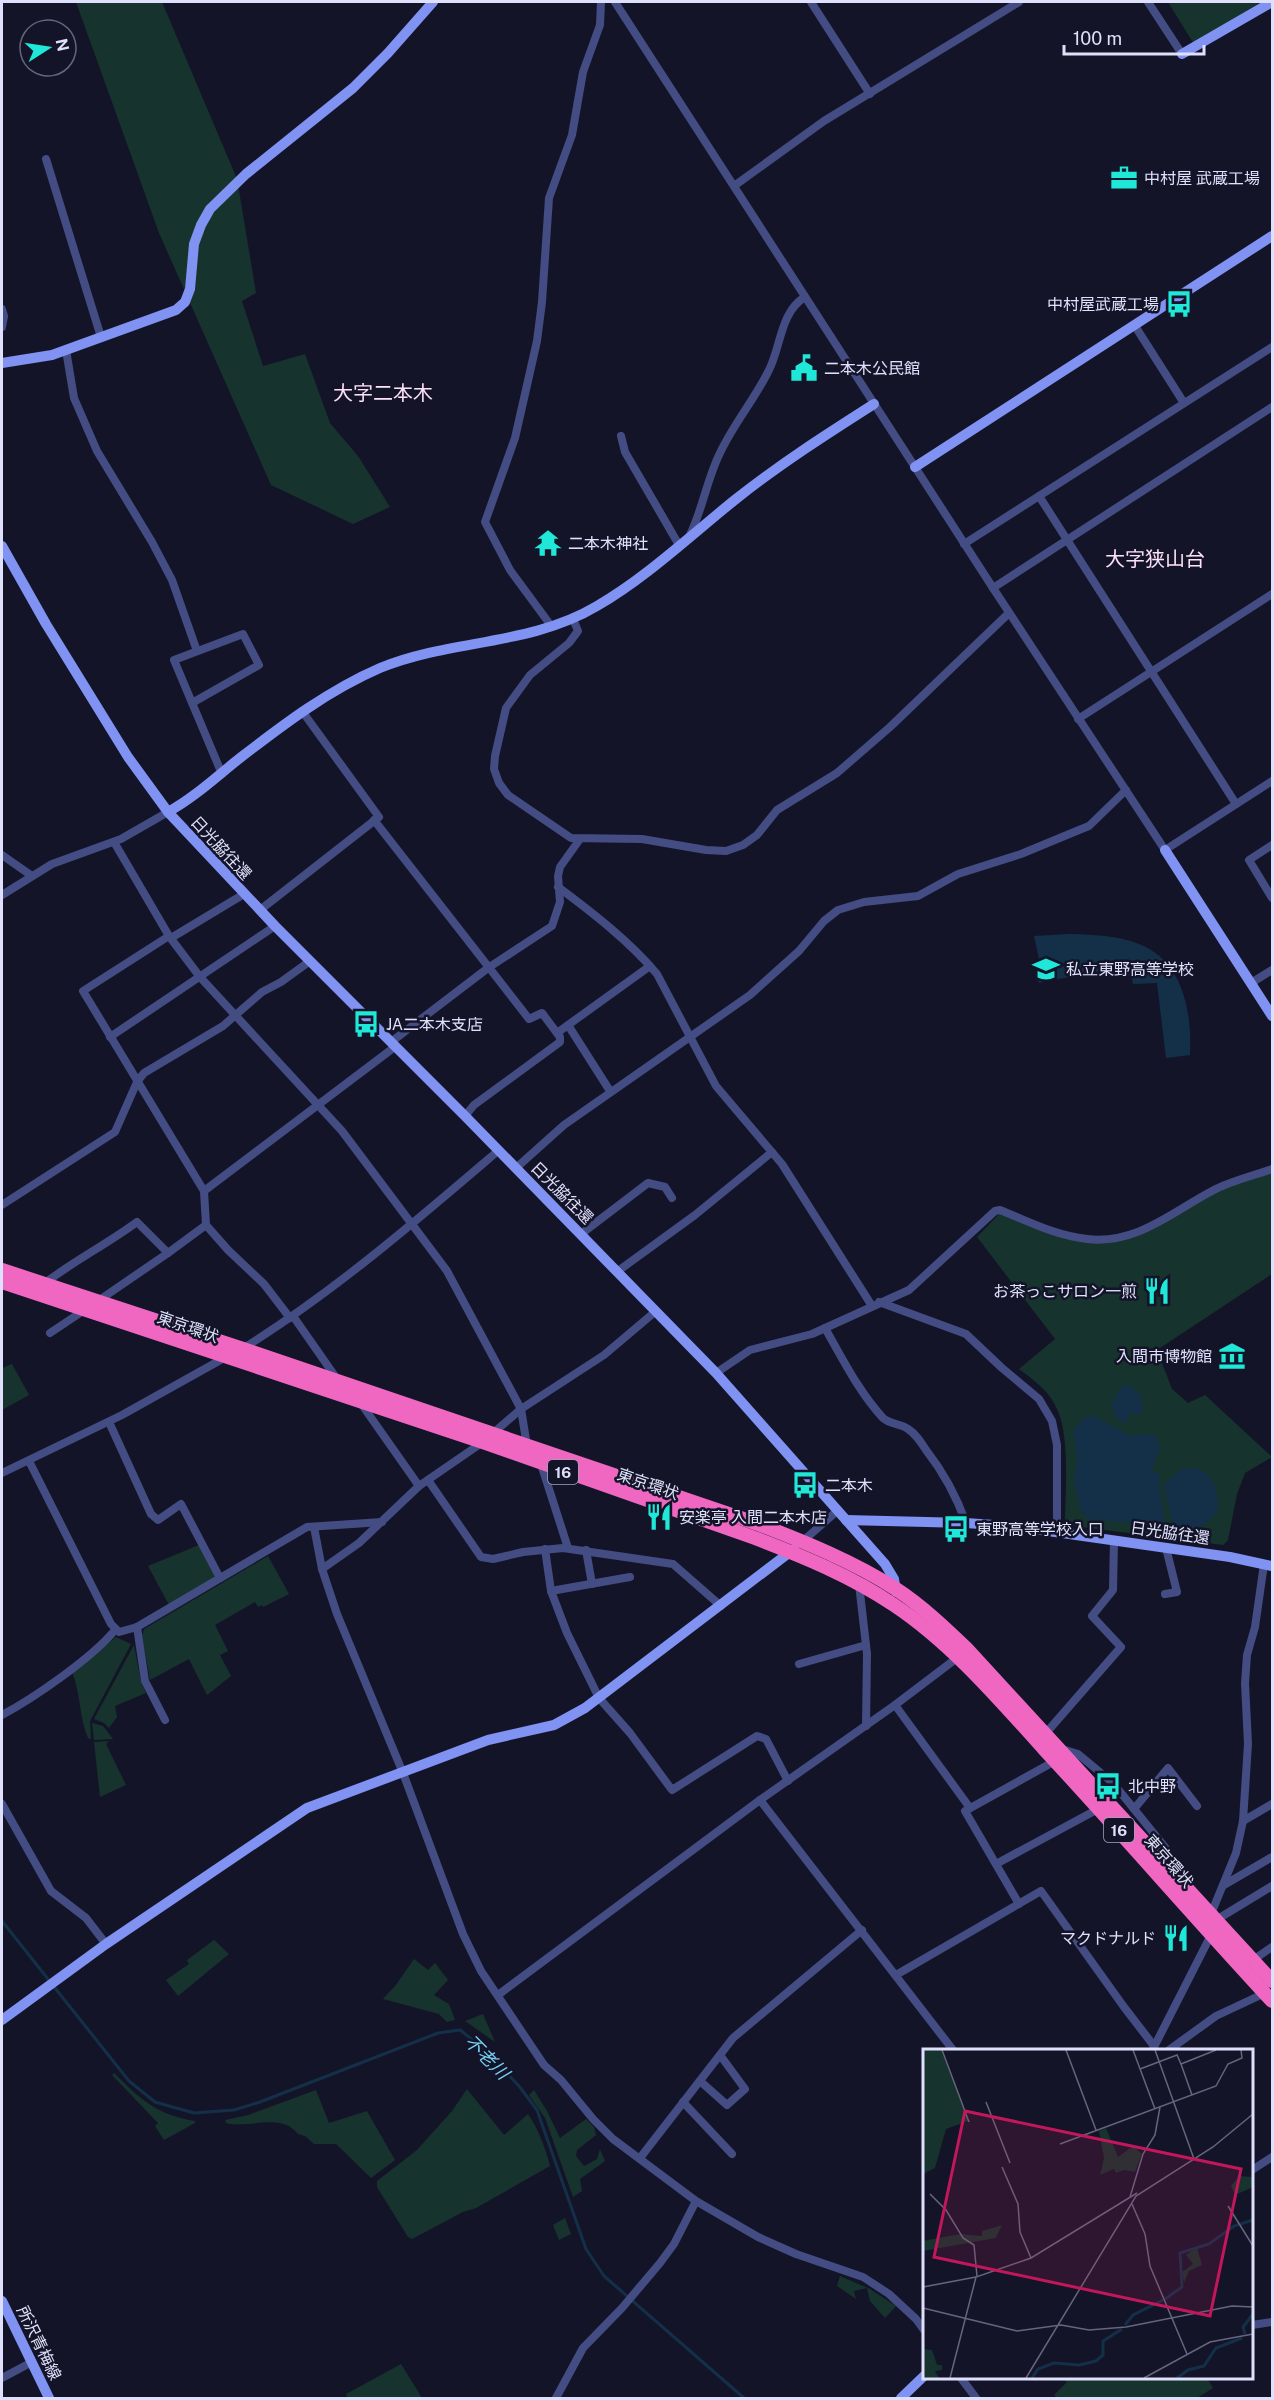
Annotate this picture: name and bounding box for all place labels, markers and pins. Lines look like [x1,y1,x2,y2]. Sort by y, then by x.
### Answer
office icon: 中村屋 武蔵工場 [1109,163,1139,193]
place label: 中村屋 武蔵工場 [1144,169,1260,188]
bus stop icon: 中村屋武蔵工場 [1164,289,1194,319]
place label: 中村屋武蔵工場 [1047,295,1159,314]
public building icon: 二本木公民館 [789,353,819,383]
place label: 二本木公民館 [824,359,920,378]
temple icon: 二本木神社 [533,528,563,558]
place label: 二本木神社 [568,534,648,553]
school or university icon: 私立東野高等学校 [1031,954,1061,984]
place label: 私立東野高等学校 [1066,960,1194,979]
bus stop icon: JA二本木支店 [351,1009,381,1039]
place label: JA二本木支店 [386,1015,483,1034]
restaurant icon: お茶っこサロン一煎 [1142,1276,1172,1306]
place label: お茶っこサロン一煎 [993,1282,1137,1301]
museum icon: 入間市博物館 [1217,1341,1247,1371]
place label: 入間市博物館 [1116,1347,1212,1366]
bus stop icon: 二本木 [790,1470,820,1500]
place label: 二本木 [825,1476,873,1495]
restaurant icon: 安楽亭 入間二本木店 [644,1502,674,1532]
place label: 安楽亭 入間二本木店 [679,1508,827,1527]
bus stop icon: 東野高等学校入口 [941,1514,971,1544]
place label: 東野高等学校入口 [976,1520,1104,1539]
bus stop icon: 北中野 [1093,1771,1123,1801]
place label: 北中野 [1128,1777,1176,1796]
restaurant icon: マクドナルド [1161,1923,1191,1953]
place label: マクドナルド [1060,1929,1156,1948]

